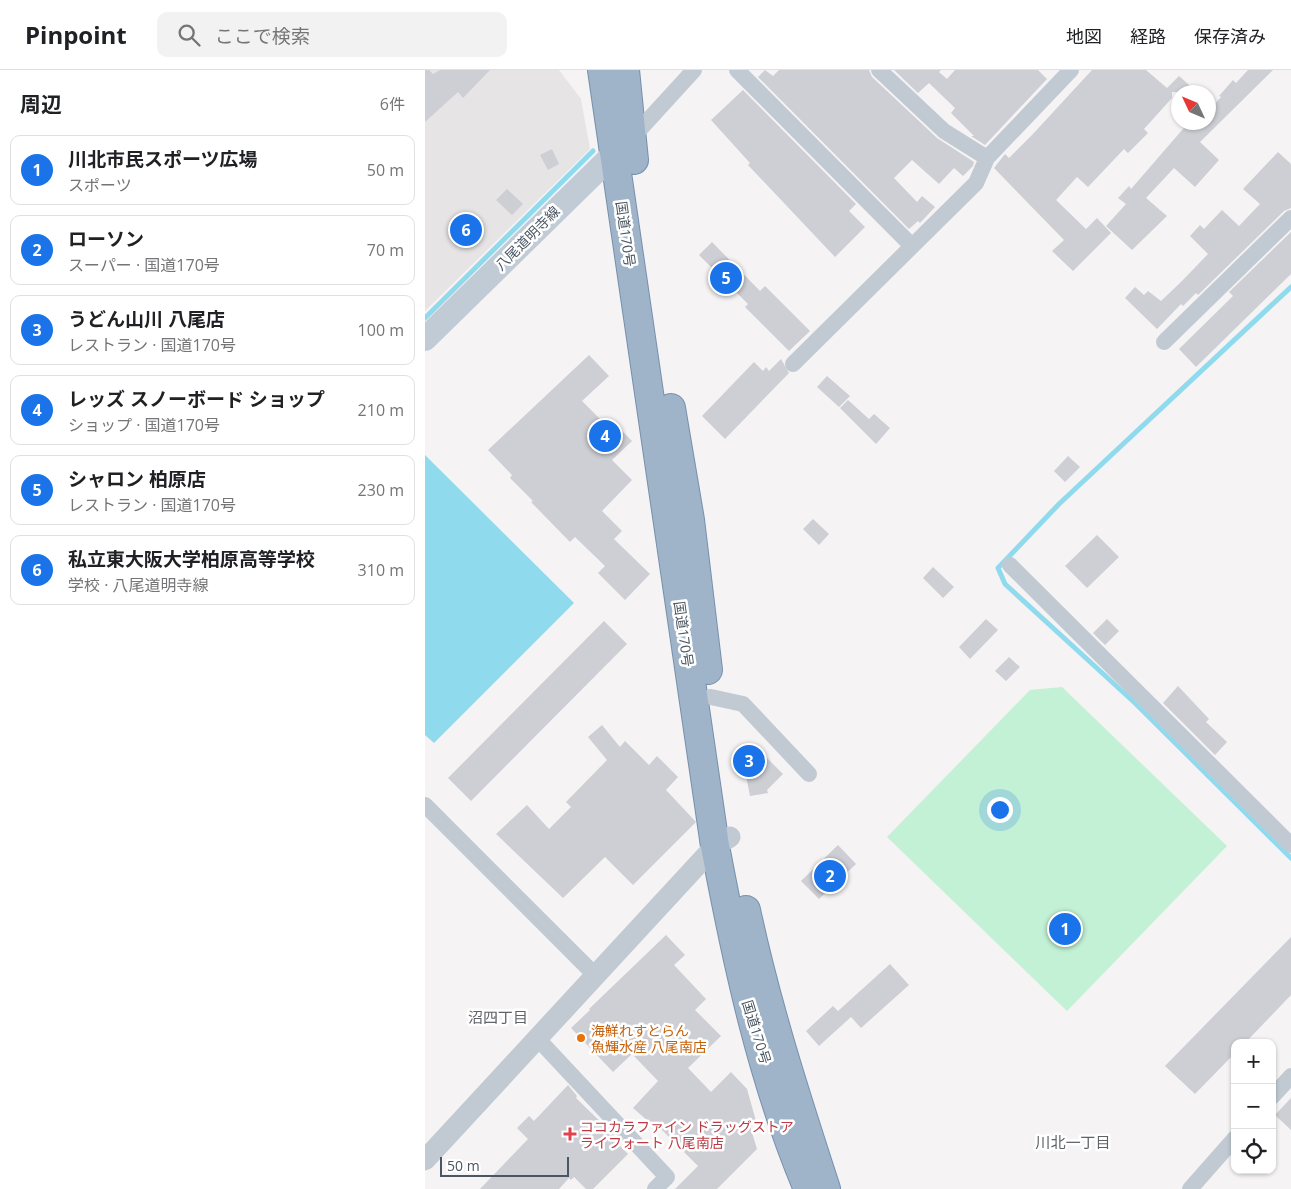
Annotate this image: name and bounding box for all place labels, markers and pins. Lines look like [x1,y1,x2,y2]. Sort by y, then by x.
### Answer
pin: 6 [450,211,482,249]
pin: 5 [710,259,742,297]
pin: 4 [589,417,621,455]
pin: 3 [733,742,765,780]
pin: 2 [814,857,846,895]
pin: 1 [1049,910,1081,948]
place label: 海鮮れすとらん 魚輝水産 八尾南店 [591,1021,707,1056]
marker: 海鮮れすとらん 魚輝水産 八尾南店 [575,1032,587,1044]
place label: ココカラファイン ドラッグストア ライフォート 八尾南店 [580,1117,794,1152]
marker: ココカラファイン ドラッグストア ライフォート 八尾南店 [564,1128,576,1140]

